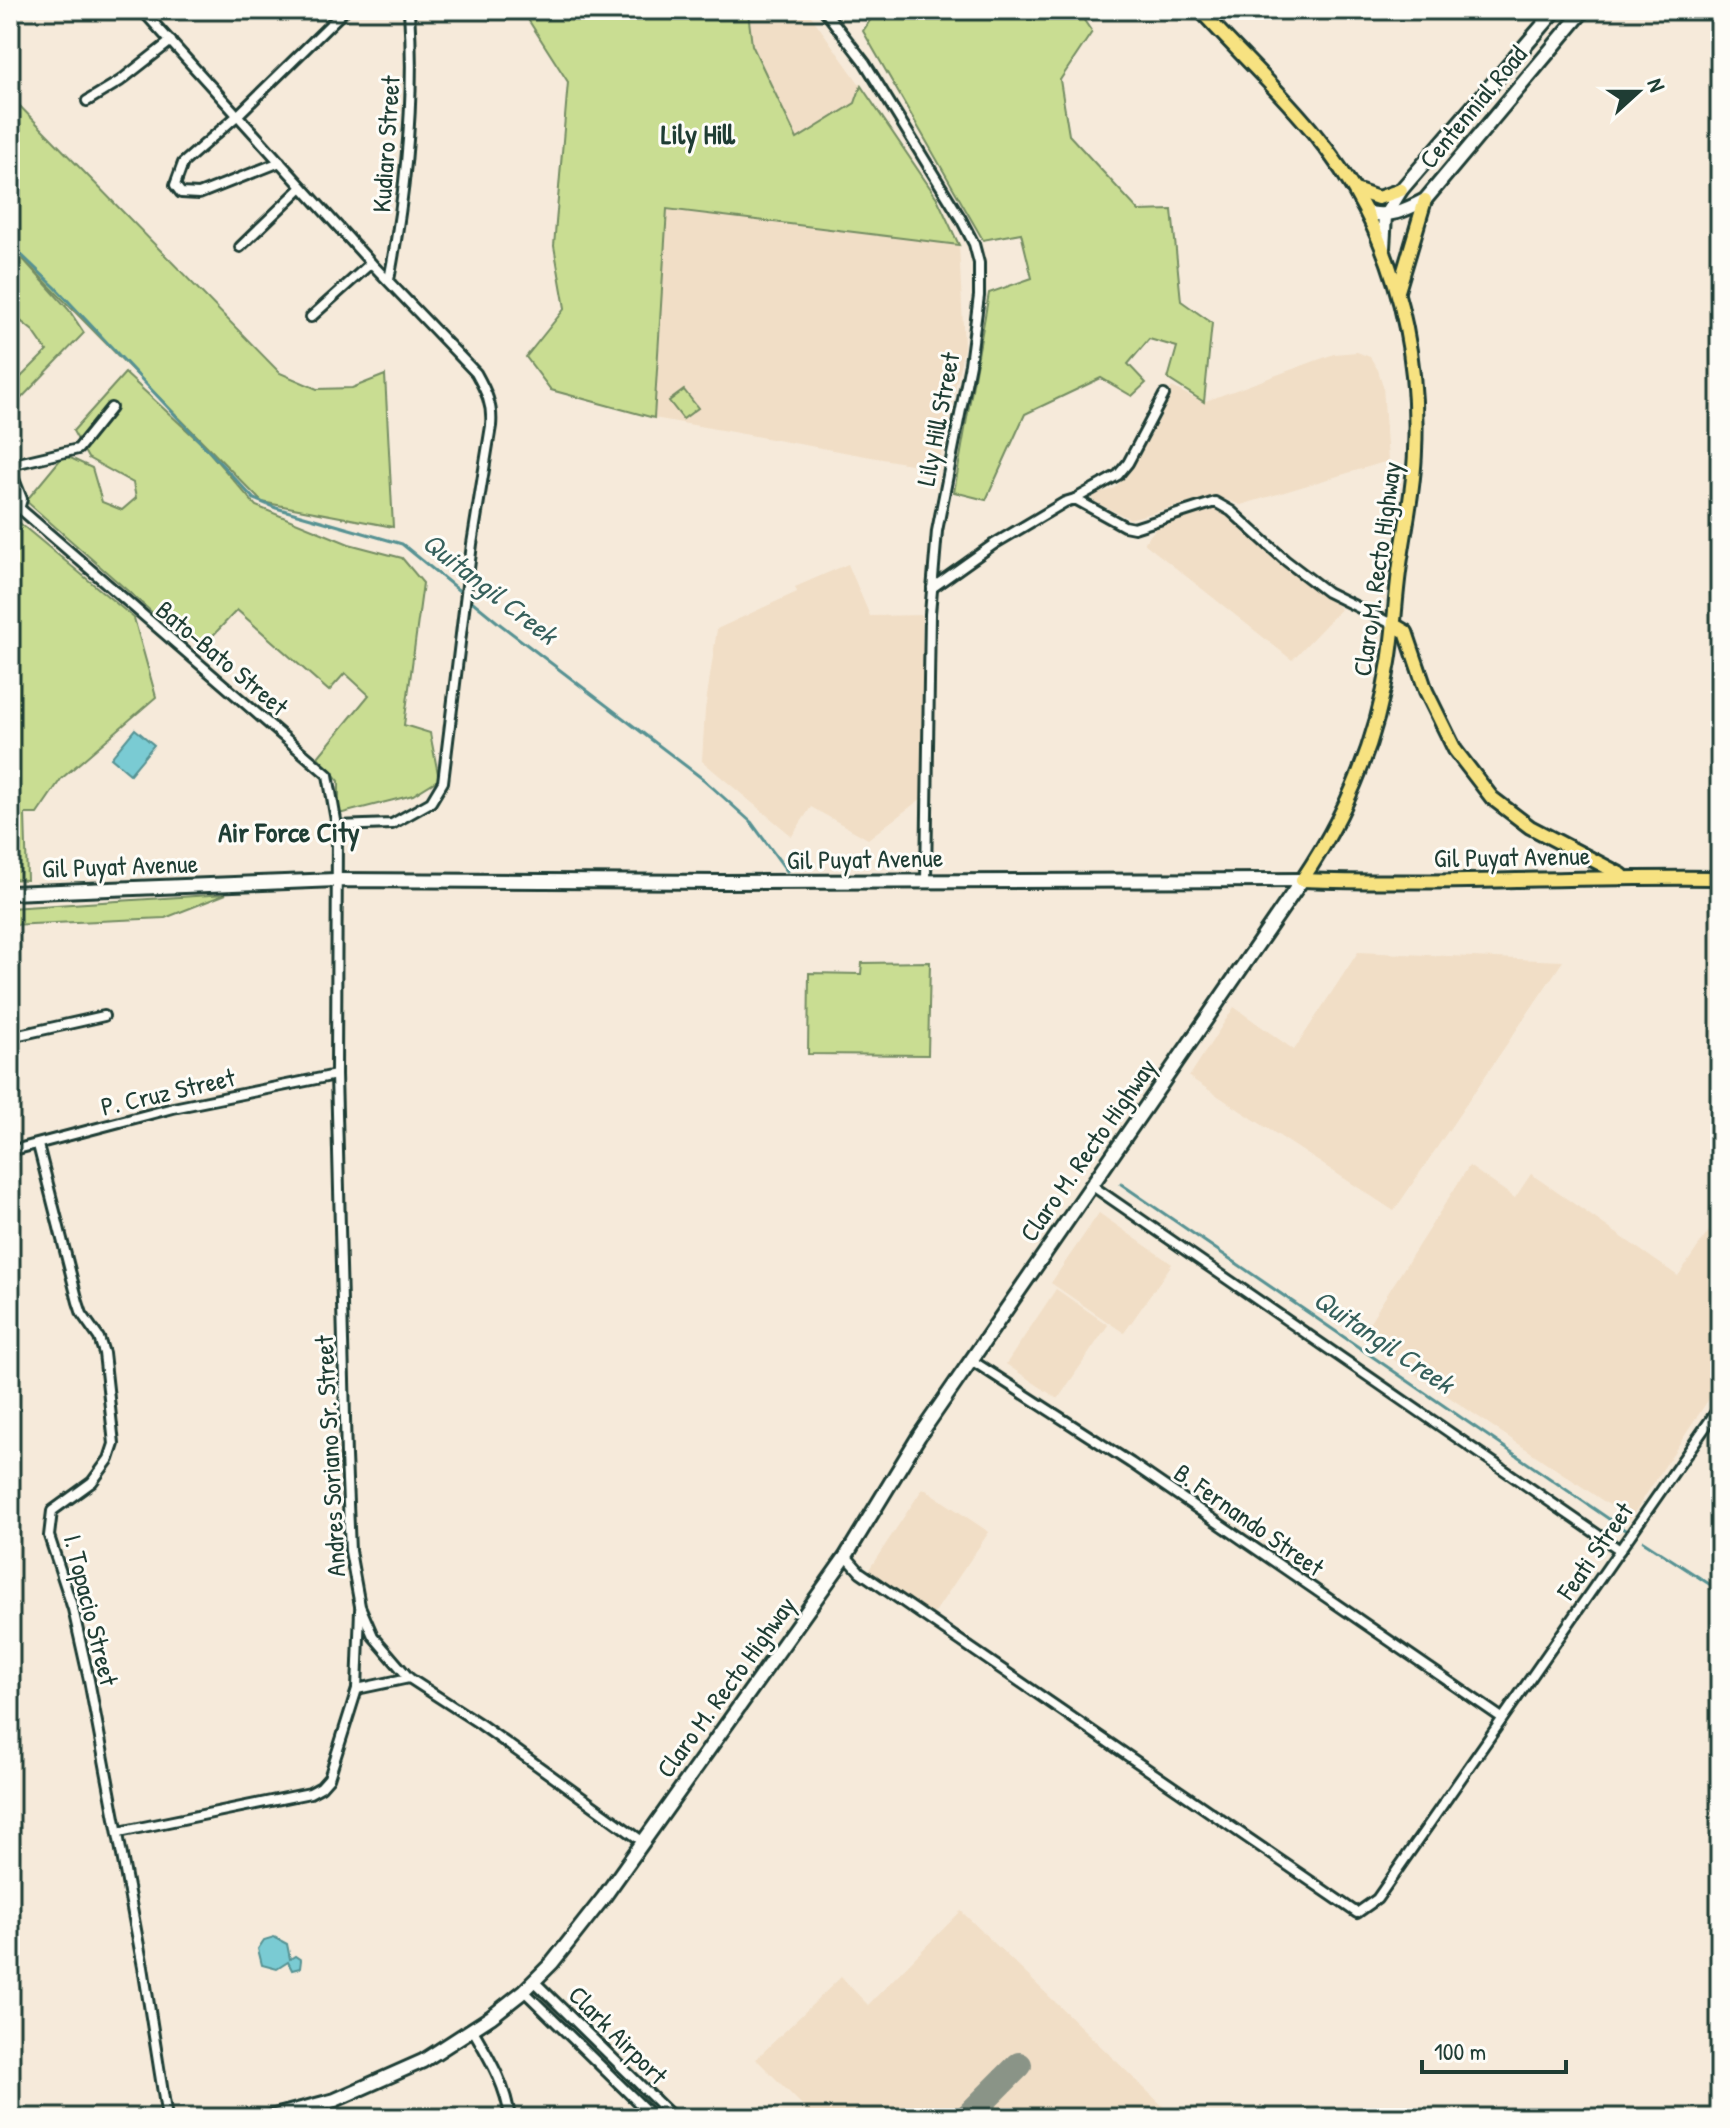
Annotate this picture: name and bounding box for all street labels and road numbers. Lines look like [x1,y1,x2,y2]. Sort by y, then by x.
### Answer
street label: Centennial Road [1411,38,1534,176]
street label: Kudiaro Street [363,73,408,214]
street label: Lily Hill Street [907,348,968,489]
street label: Claro M. Recto Highway [1344,459,1409,678]
street label: Bato-Bato Street [149,592,297,724]
street label: Gil Puyat Avenue [1434,838,1590,875]
street label: Gil Puyat Avenue [787,840,943,877]
street label: Gil Puyat Avenue [41,845,199,886]
street label: Claro M. Recto Highway [1011,1051,1164,1248]
street label: P. Cruz Street [98,1059,239,1124]
street label: Andres Soriano Sr. Street [306,1333,353,1578]
street label: B. Fernando Street [1167,1455,1332,1585]
street label: Feati Street [1548,1494,1642,1607]
street label: I. Topacio Street [56,1531,127,1690]
street label: Claro M. Recto Highway [648,1589,803,1784]
street label: Clark Airport [561,1977,676,2093]

